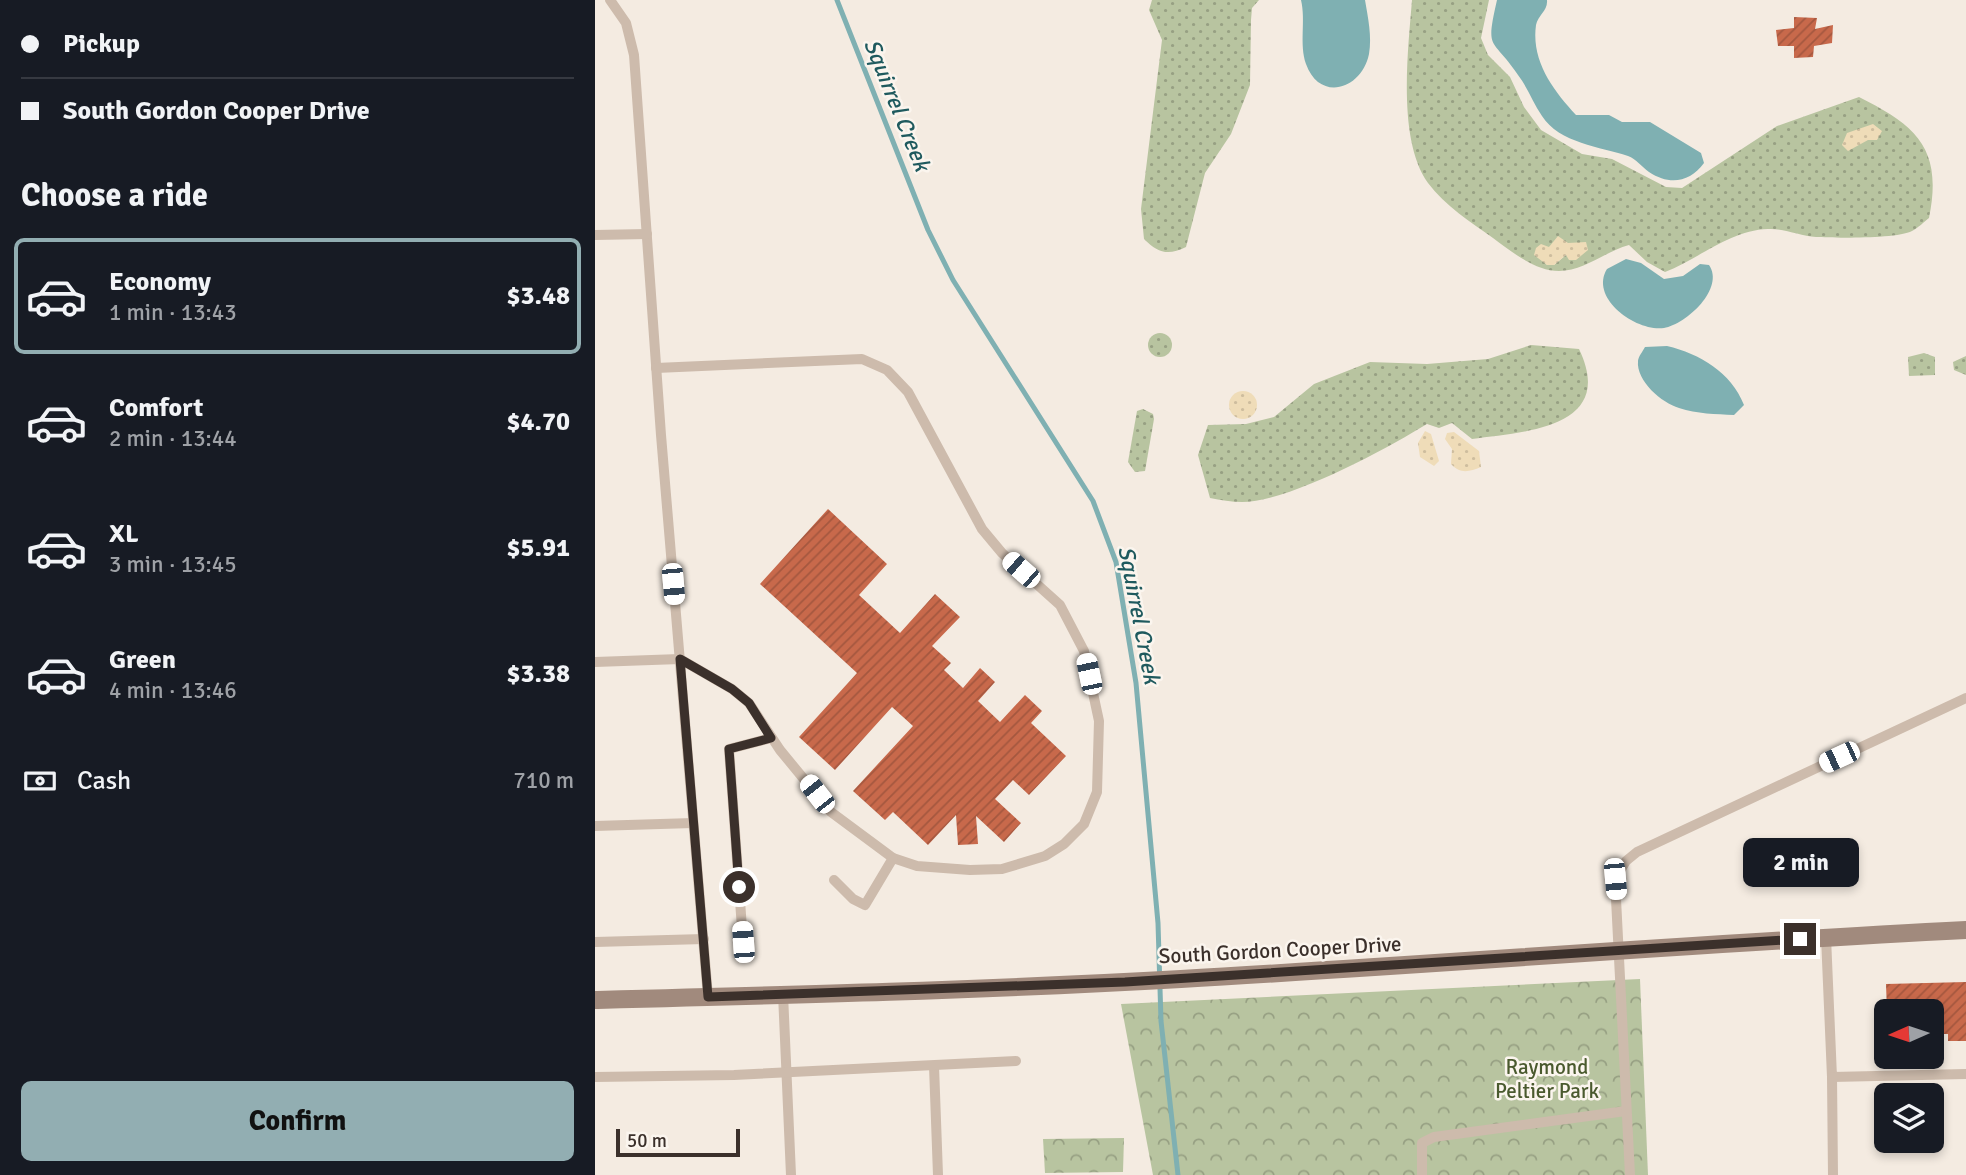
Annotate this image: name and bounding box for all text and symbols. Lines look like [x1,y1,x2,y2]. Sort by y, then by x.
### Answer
text: Pickup [63,28,140,60]
water label: Squirrel Creek [857,35,938,178]
text: South Gordon Cooper Drive [63,95,370,127]
text: Choose a ride [21,176,208,215]
icon: car [25,265,88,328]
text: Economy [109,266,211,298]
text: $3.48 [506,280,570,312]
text: 1 min · 13:43 [109,298,237,327]
icon: car [25,391,88,454]
text: Comfort [109,392,203,424]
text: $4.70 [506,406,570,438]
text: 2 min · 13:44 [109,424,237,453]
icon: car [25,517,88,580]
text: XL [109,518,139,550]
text: $5.91 [506,532,570,564]
water label: Squirrel Creek [1111,544,1167,689]
car [999,548,1044,592]
text: 3 min · 13:45 [109,550,237,579]
car [661,562,686,606]
icon: car [25,643,88,706]
text: Green [109,644,176,676]
car [1075,651,1104,697]
text: $3.38 [506,658,570,690]
text: 4 min · 13:46 [109,676,237,705]
car [1816,739,1863,775]
icon: cash [21,762,59,800]
text: Cash [77,765,131,797]
text: 710 m [513,766,574,795]
car [796,771,839,817]
callout: 2 min [1742,838,1858,886]
text: 2 min [1773,848,1829,877]
car [1603,857,1628,901]
route start [723,871,755,903]
car [732,920,755,964]
route end [1784,923,1816,955]
street label: South Gordon Cooper Drive [1158,931,1402,969]
north arrow [1874,999,1944,1069]
map controls [1874,999,1944,1153]
park label: Raymond Peltier Park [1495,1054,1600,1104]
button: Confirm [21,1081,574,1161]
button: layers [1874,1083,1944,1153]
scale bar [616,1126,740,1158]
text: 50 m [627,1129,667,1153]

